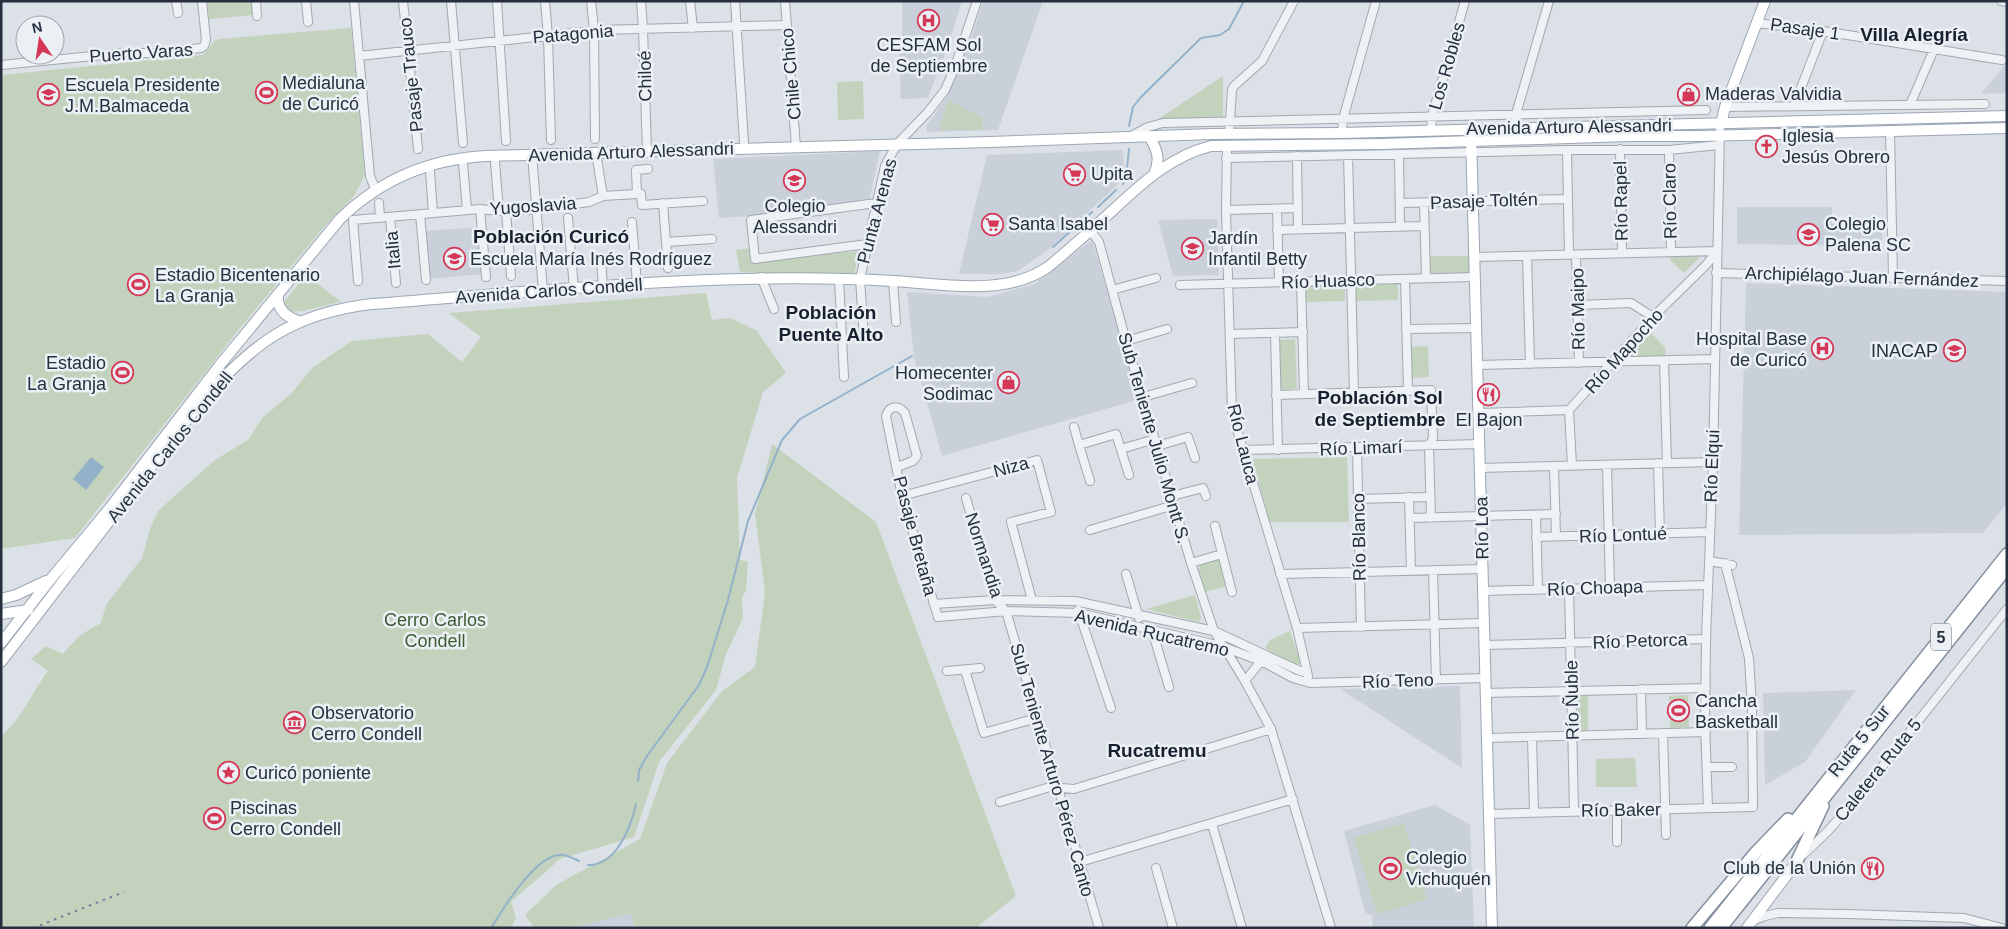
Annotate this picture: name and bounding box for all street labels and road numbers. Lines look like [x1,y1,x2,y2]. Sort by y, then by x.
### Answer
street label: Pasaje 1 [1769,14,1841,44]
street label: Pasaje Trauco [395,17,427,133]
street label: Patagonia [532,20,615,47]
street label: Los Robles [1425,20,1469,112]
street label: Chile Chico [777,27,805,121]
street label: Puerto Varas [89,39,193,67]
street label: Chiloé [635,50,655,102]
street label: Avenida Arturo Alessandri [1466,115,1672,139]
street label: Avenida Arturo Alessandri [528,138,734,166]
street label: Punta Arenas [853,156,901,266]
street label: Río Rapel [1610,161,1632,241]
street label: Río Claro [1659,163,1681,239]
street label: Pasaje Toltén [1430,189,1538,213]
street label: Yugoslavia [489,193,578,219]
street label: Italia [381,229,405,270]
street label: Archipiélago Juan Fernández [1745,263,1979,291]
street label: Río Maipo [1567,268,1589,350]
street label: Río Huasco [1281,269,1375,293]
street label: Avenida Carlos Condell [455,274,643,308]
street label: Río Mapocho [1581,305,1667,397]
street label: Sub Teniente Julio Montt S. [1114,330,1194,546]
street label: Avenida Carlos Condell [103,368,237,526]
street label: Río Lauca [1223,402,1263,487]
street label: Río Elqui [1701,429,1723,503]
street label: Río Limarí [1319,437,1403,459]
street label: Niza [991,452,1032,481]
street label: Pasaje Bretaña [889,474,941,599]
street label: Río Blanco [1348,493,1370,581]
street label: Río Loa [1471,495,1493,560]
street label: Normandia [961,510,1007,601]
street label: Río Lontué [1579,523,1667,547]
street label: Río Choapa [1547,576,1644,600]
street label: Avenida Rucatremo [1073,606,1231,660]
road number: 5 [1931,624,1951,650]
street label: Río Petorca [1592,629,1689,653]
street label: Sub Teniente Arturo Pérez Canto [1006,641,1098,899]
street label: Río Ñuble [1560,660,1583,740]
street label: Río Teno [1362,670,1434,692]
street label: Ruta 5 Sur [1824,701,1894,781]
street label: Caletera Ruta 5 [1831,715,1925,825]
street label: Río Baker [1581,799,1661,821]

